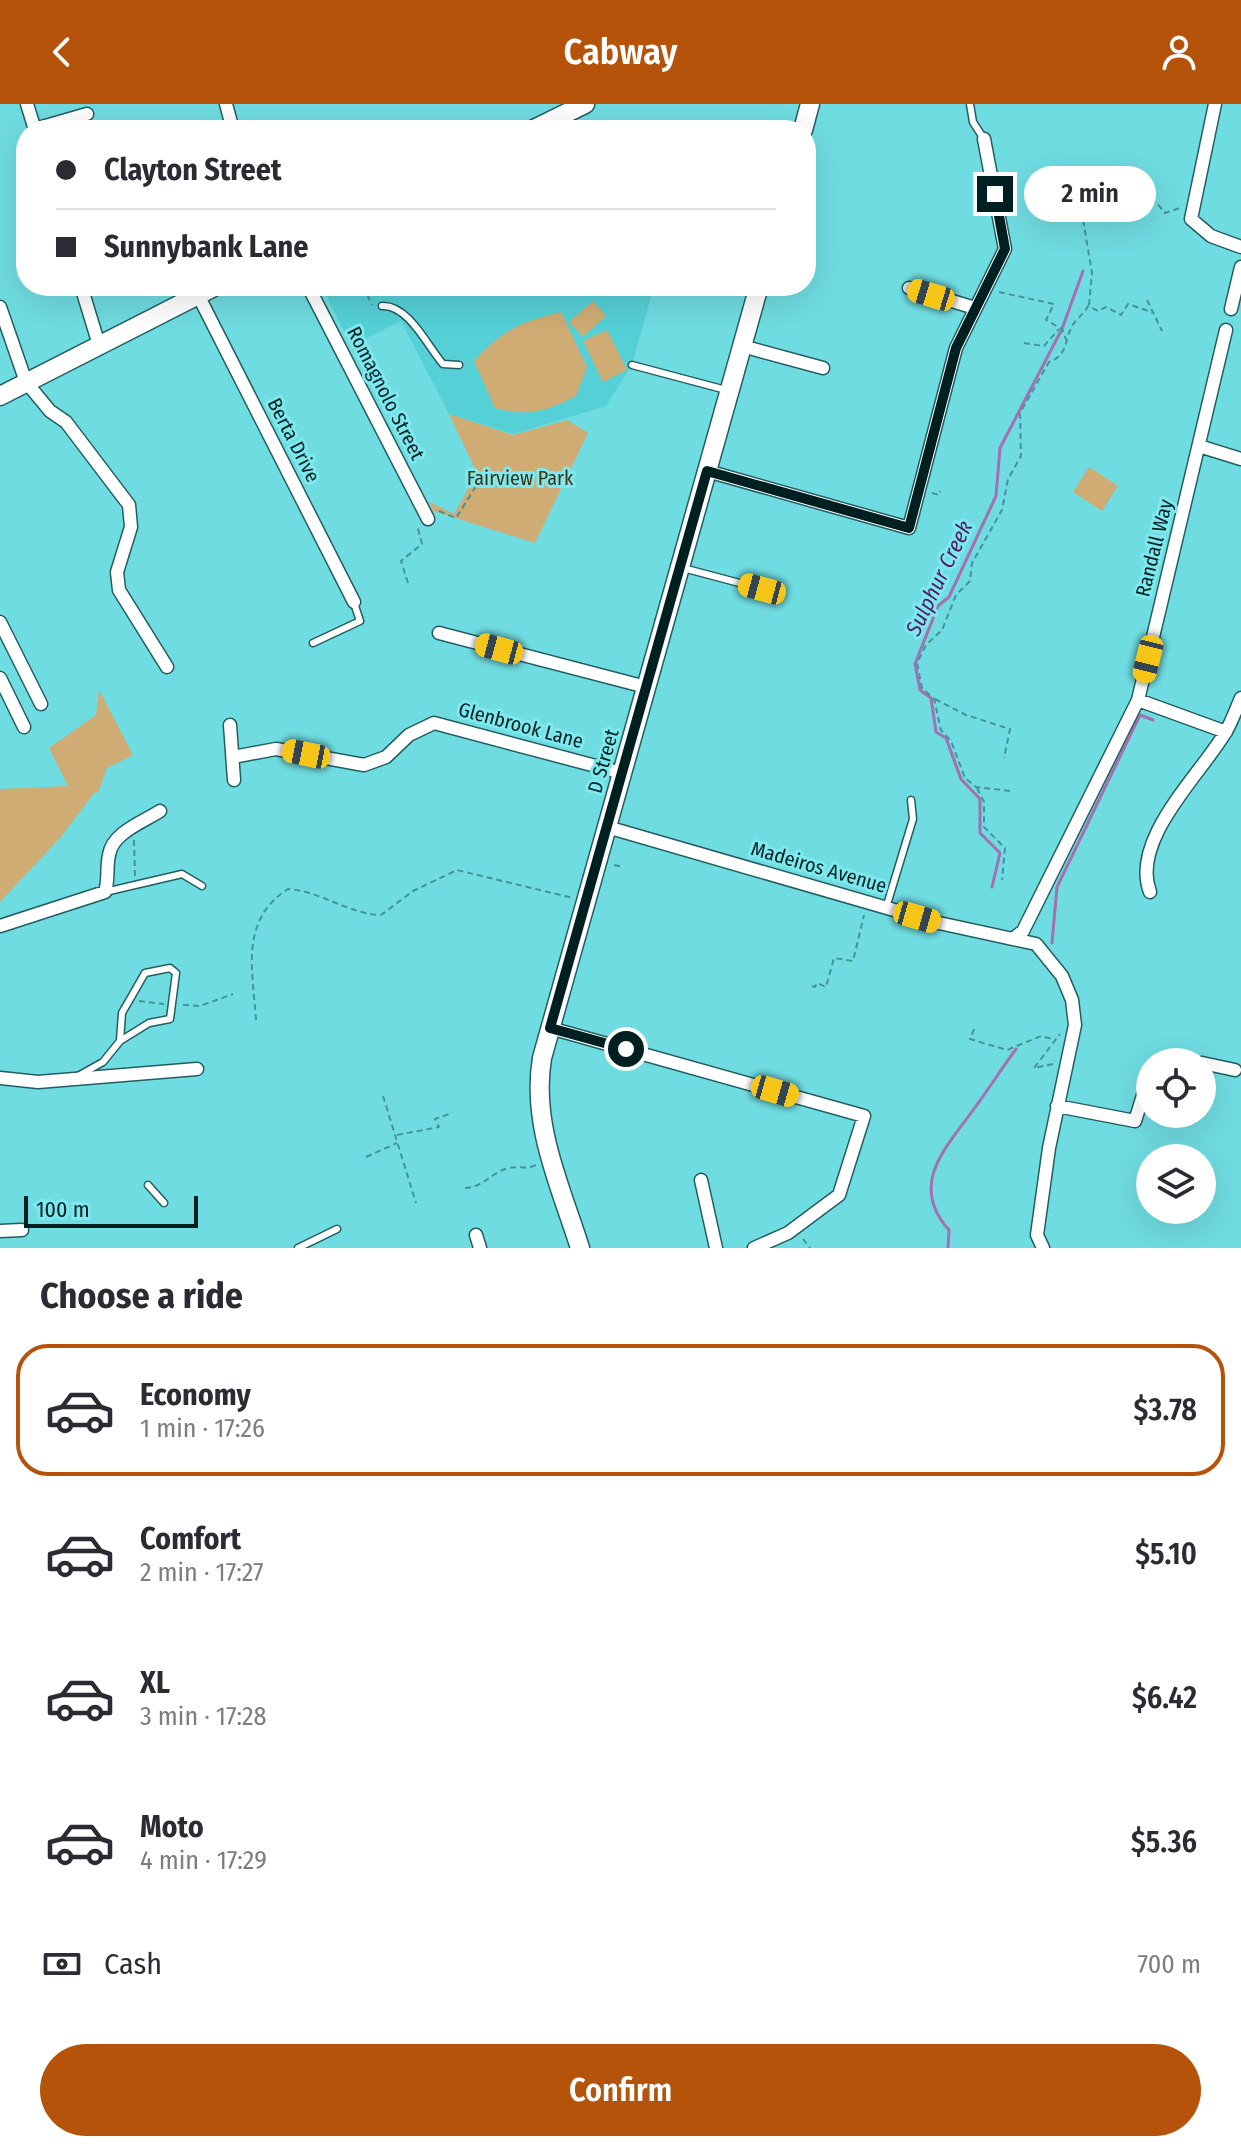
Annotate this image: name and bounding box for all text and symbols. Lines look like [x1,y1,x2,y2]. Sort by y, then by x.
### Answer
icon: back [40,30,84,74]
text: Cabway [564,30,677,74]
icon: person [1157,30,1201,74]
text: Clayton Street [104,152,281,188]
callout: 2 min [1023,166,1155,222]
route end [977,176,1013,212]
text: 2 min [1061,178,1119,209]
text: Sunnybank Lane [104,229,309,265]
car [905,277,957,313]
street label: Romagnolo Street [342,322,430,464]
street label: Berta Drive [263,394,325,486]
park label: Fairview Park [467,466,574,490]
street label: Randall Way [1130,497,1178,599]
water label: Sulphur Creek [899,516,978,641]
car [736,571,788,607]
car [473,631,525,667]
car [1131,633,1165,685]
street label: Glenbrook Lane [456,697,586,753]
street label: D Street [582,726,624,796]
car [280,738,332,770]
street label: Madeiros Avenue [748,836,890,898]
car [891,899,943,935]
route start [608,1031,644,1067]
map controls [1136,1048,1216,1224]
button: locate [1136,1048,1216,1128]
car [749,1073,801,1109]
button: layers [1136,1144,1216,1224]
scale bar [24,1192,198,1228]
text: 100 m [36,1196,90,1223]
text: Choose a ride [40,1274,243,1318]
icon: car [44,1374,116,1446]
text: Economy [140,1377,251,1413]
text: $3.78 [1134,1392,1197,1428]
text: 1 min · 17:26 [140,1413,265,1444]
icon: car [44,1518,116,1590]
text: Comfort [140,1521,241,1557]
text: $5.10 [1135,1536,1197,1572]
text: 2 min · 17:27 [140,1557,264,1588]
icon: car [44,1662,116,1734]
text: XL [140,1665,170,1701]
text: $6.42 [1132,1680,1197,1716]
text: 3 min · 17:28 [140,1701,266,1732]
icon: car [44,1806,116,1878]
text: Moto [140,1809,204,1845]
text: $5.36 [1131,1824,1197,1860]
text: 4 min · 17:29 [140,1845,267,1876]
icon: cash [40,1942,84,1986]
text: Cash [104,1946,162,1982]
text: 700 m [1138,1949,1201,1980]
button: Confirm [40,2044,1201,2136]

